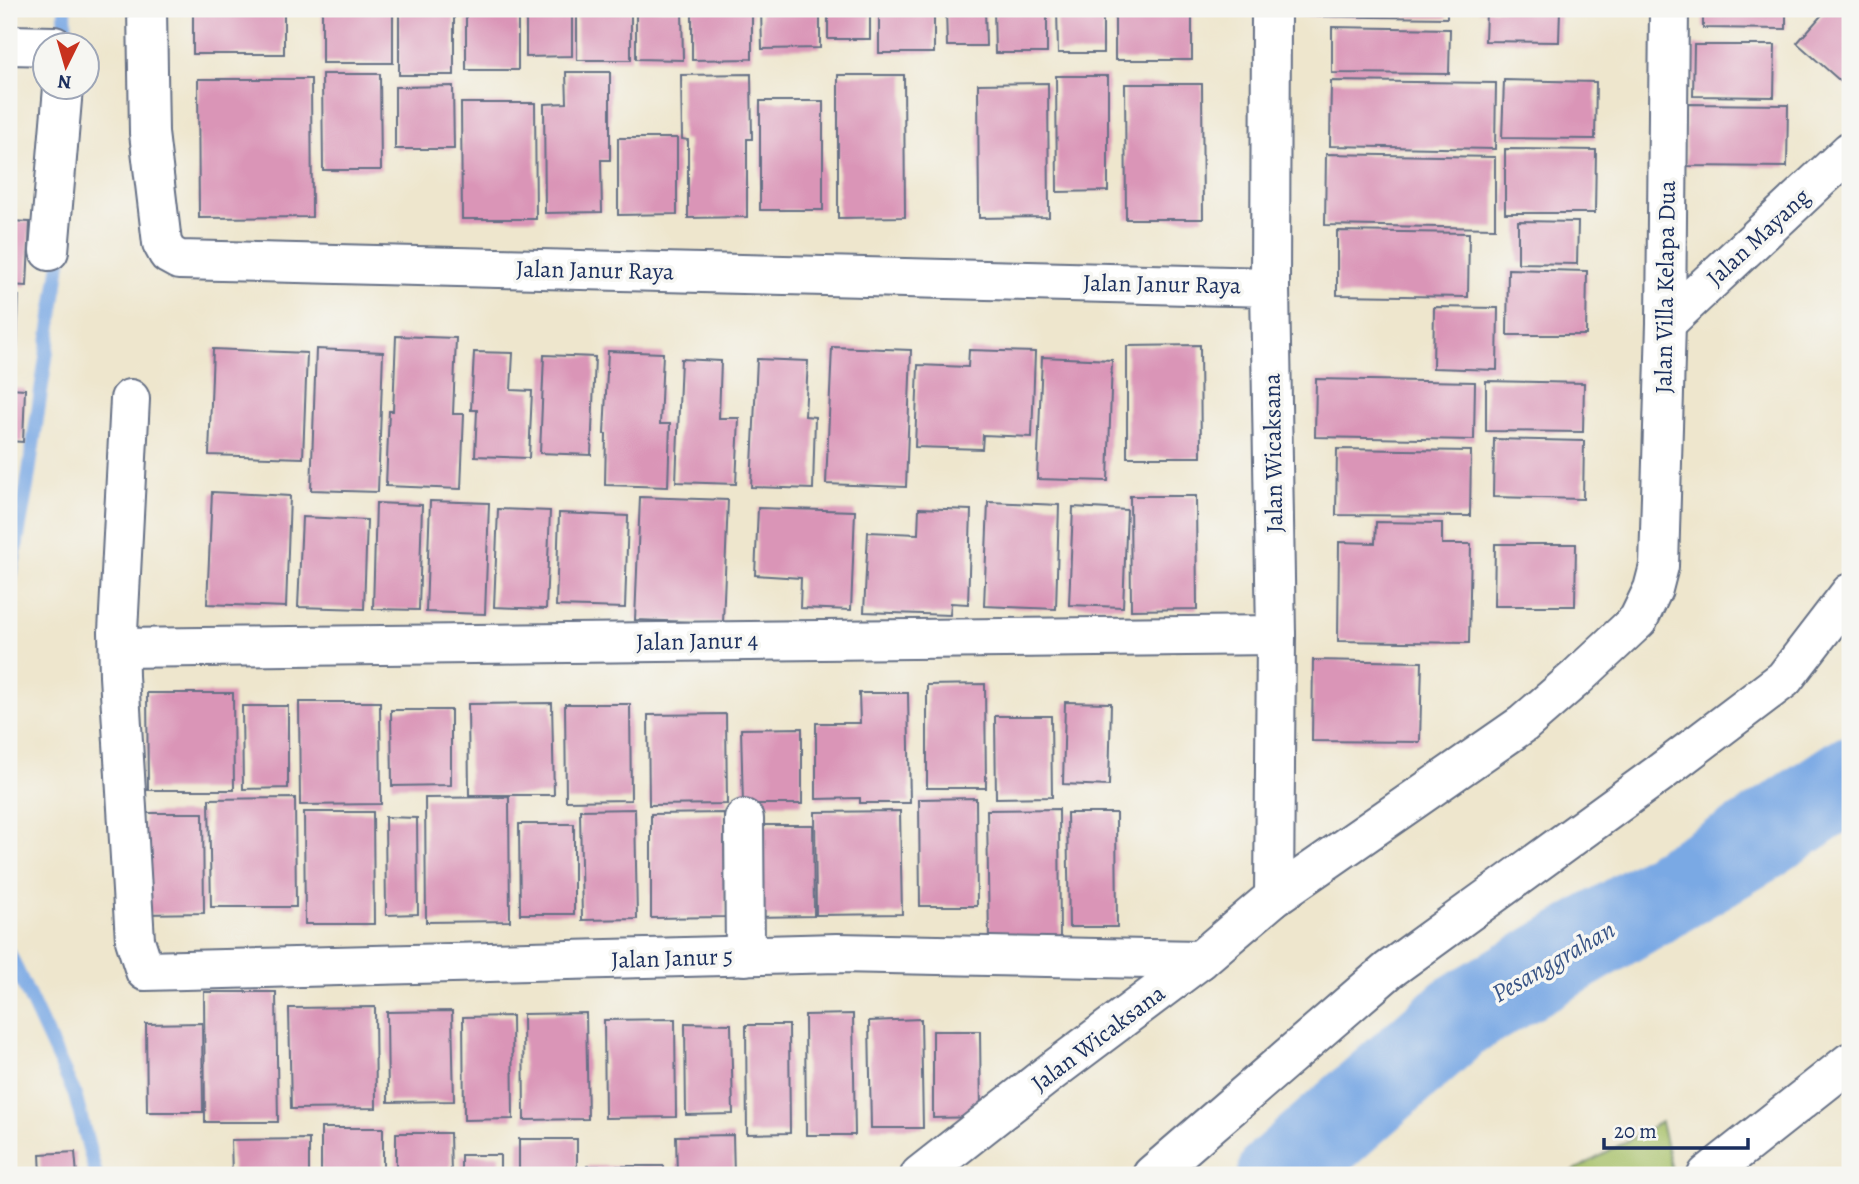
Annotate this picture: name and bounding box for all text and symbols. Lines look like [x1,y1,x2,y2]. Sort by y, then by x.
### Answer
north arrow [32,32,102,102]
text: N [56,68,73,95]
street label: Jalan Villa Kelapa Dua [1647,179,1683,394]
street label: Jalan Mayang [1699,181,1817,293]
street label: Jalan Janur Raya [516,253,675,287]
street label: Jalan Janur Raya [1083,267,1242,301]
street label: Jalan Wicaksana [1256,372,1290,533]
street label: Jalan Janur 4 [635,624,759,658]
water label: Pesanggrahan [1485,912,1621,1011]
street label: Jalan Janur 5 [610,940,734,976]
street label: Jalan Wicaksana [1025,977,1172,1099]
scale bar [1604,1107,1747,1151]
text: 20 m [1614,1117,1657,1145]

